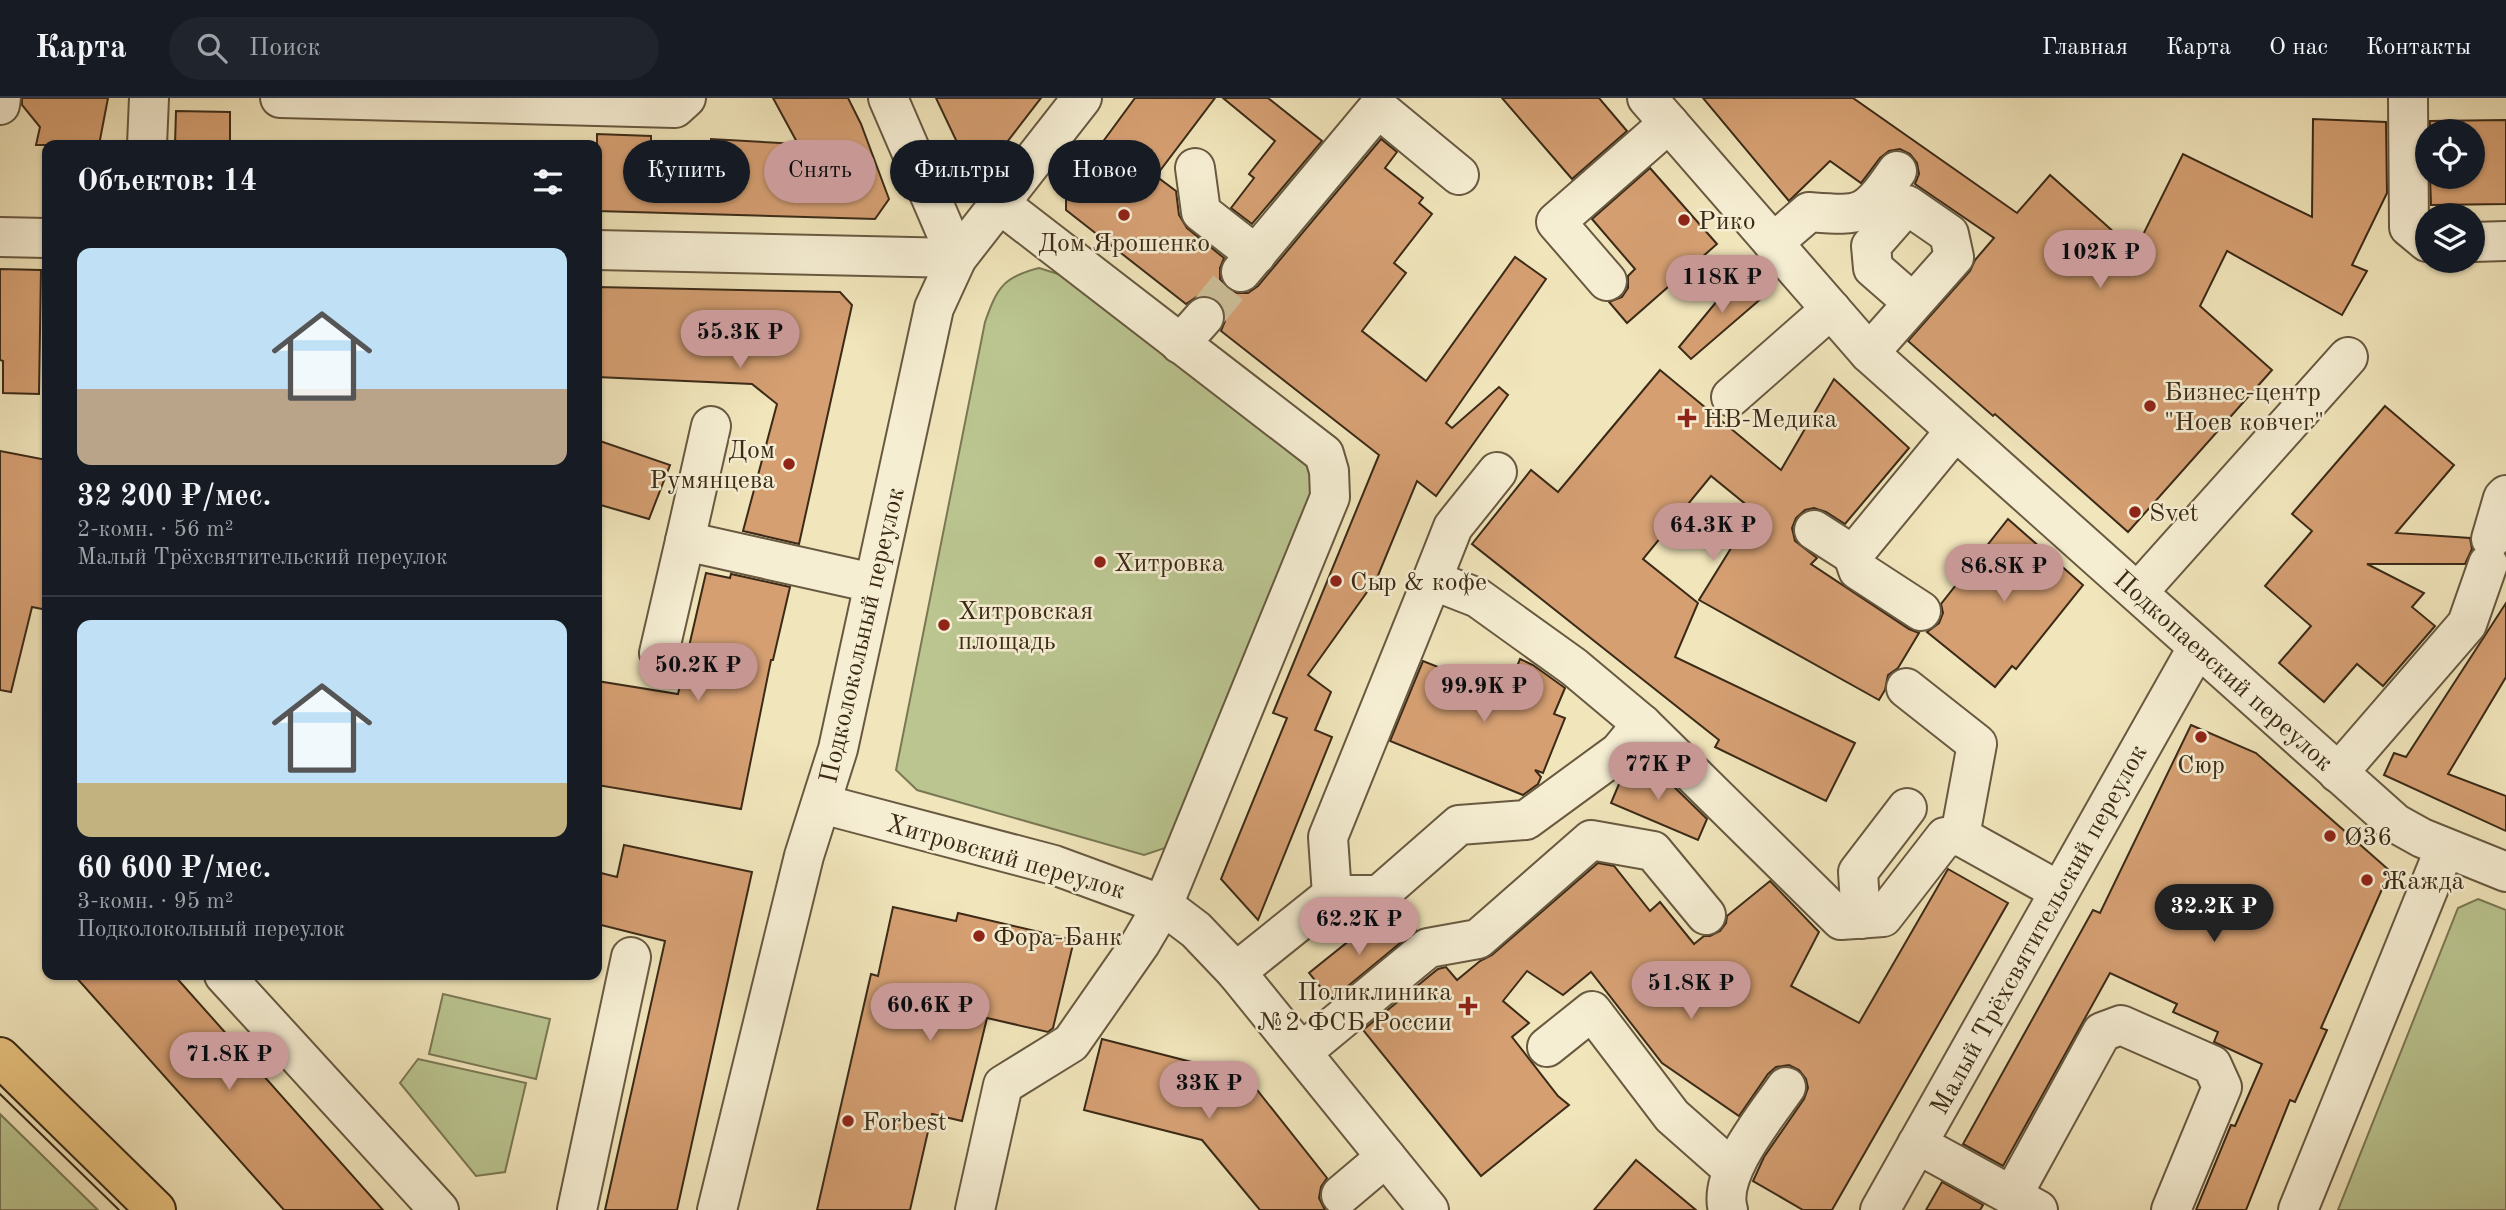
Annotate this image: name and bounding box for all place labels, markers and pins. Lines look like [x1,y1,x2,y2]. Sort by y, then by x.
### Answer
marker: Дом Ярошенко [1116,207,1132,223]
place label: Рико [1698,209,1756,235]
marker: Рико [1676,212,1692,228]
pin: 102K ₽ [2043,230,2157,290]
place label: Дом Ярошенко [1038,231,1210,257]
pin: 118K ₽ [1665,256,1779,315]
pin: 55.3K ₽ [675,310,805,370]
place label: Бизнес-центр "Ноев ковчег" [2164,380,2324,436]
marker: Бизнес-центр "Ноев ковчег" [2142,398,2158,414]
place label: НВ-Медика [1703,407,1838,433]
marker: НВ-Медика [1677,408,1697,428]
place label: Дом Румянцева [649,438,775,494]
marker: Дом Румянцева [781,456,797,472]
place label: Svet [2149,501,2199,527]
pin: 64.3K ₽ [1648,504,1778,563]
marker: Svet [2127,504,2143,520]
pin: 86.8K ₽ [1939,545,2069,604]
place label: Хитровка [1114,551,1225,577]
marker: Хитровка [1092,554,1108,570]
place label: Сыр & кофе [1350,570,1487,596]
marker: Сыр & кофе [1328,573,1344,589]
place label: Хитровская площадь [958,599,1093,655]
marker: Хитровская площадь [936,617,952,633]
pin: 50.2K ₽ [633,644,763,703]
pin: 99.9K ₽ [1419,664,1549,724]
marker: Сюр [2193,729,2209,745]
pin: 77K ₽ [1609,742,1707,802]
place label: Сюр [2177,753,2225,779]
place label: Ø36 [2344,825,2392,851]
marker: Ø36 [2322,828,2338,844]
place label: Жажда [2381,869,2464,895]
marker: Жажда [2359,872,2375,888]
pin: 32.2K ₽ [2149,884,2279,944]
pin: 62.2K ₽ [1294,898,1424,957]
place label: Фора-Банк [993,925,1122,951]
marker: Фора-Банк [971,928,987,944]
pin: 51.8K ₽ [1626,962,1756,1021]
place label: Поликлиника №2 ФСБ России [1257,980,1452,1036]
pin: 60.6K ₽ [865,984,995,1043]
marker: Поликлиника №2 ФСБ России [1458,996,1478,1016]
pin: 71.8K ₽ [164,1032,294,1092]
pin: 33K ₽ [1160,1062,1258,1121]
place label: Forbest [862,1110,947,1136]
marker: Forbest [840,1113,856,1129]

